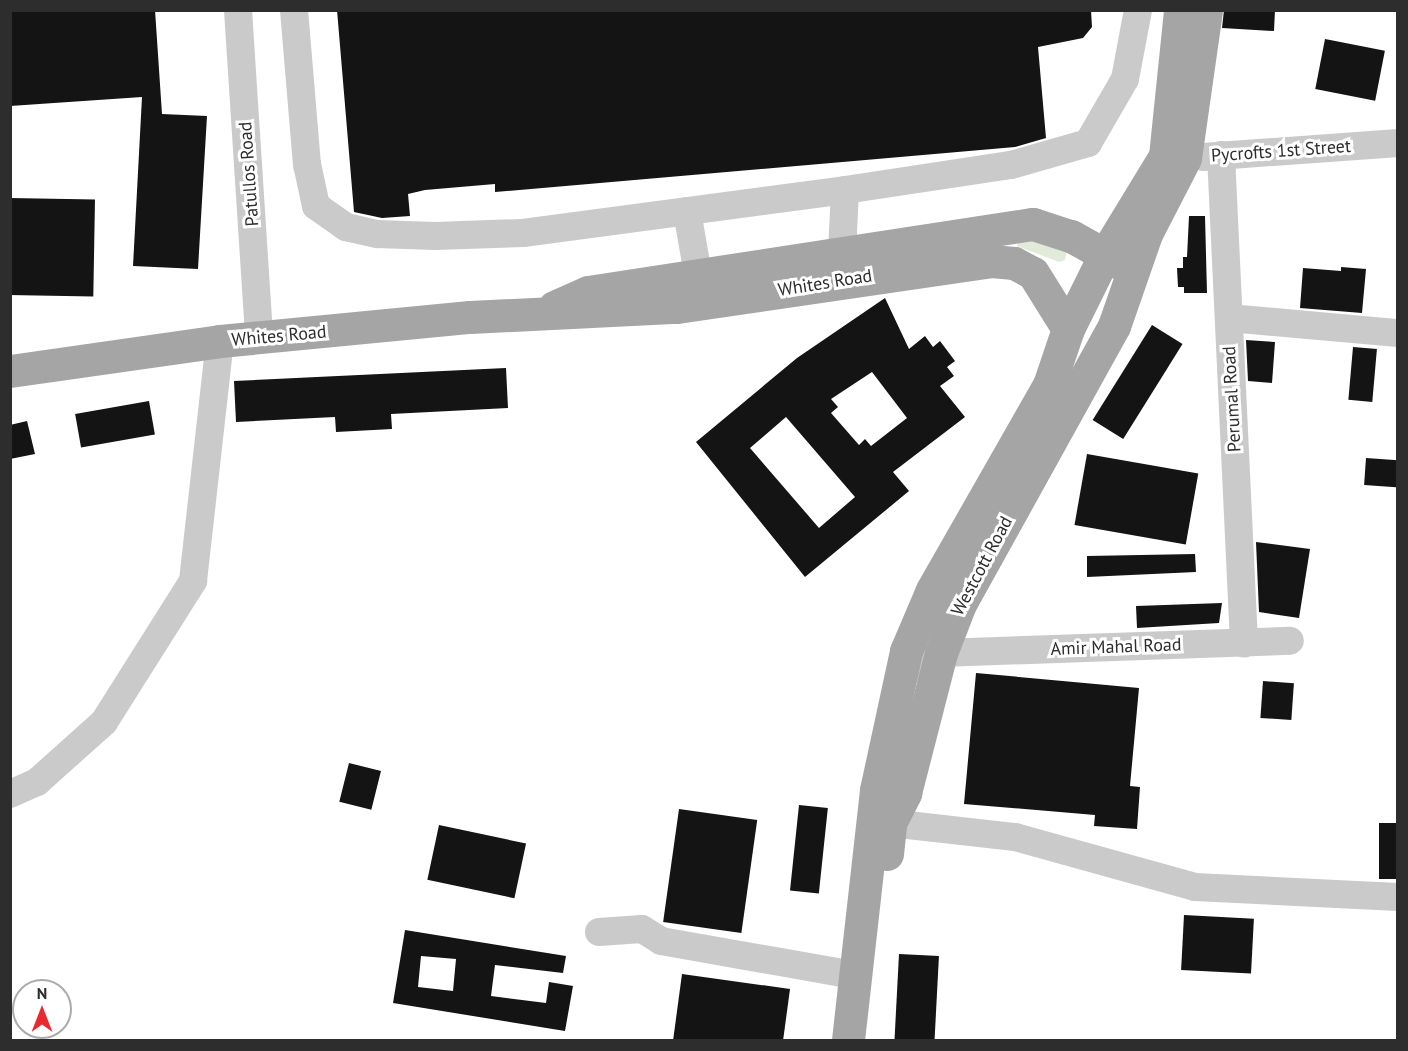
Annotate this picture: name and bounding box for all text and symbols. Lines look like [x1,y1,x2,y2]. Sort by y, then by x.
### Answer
street label: Patullos Road [235,121,263,227]
street label: Pycrofts 1st Street [1210,135,1352,167]
street label: Whites Road [776,265,874,301]
street label: Whites Road [231,321,327,351]
street label: Perumal Road [1218,345,1246,453]
street label: Westcott Road [947,513,1017,619]
street label: Amir Mahal Road [1050,634,1182,660]
north arrow [12,979,72,1039]
text: N [37,983,47,1003]

